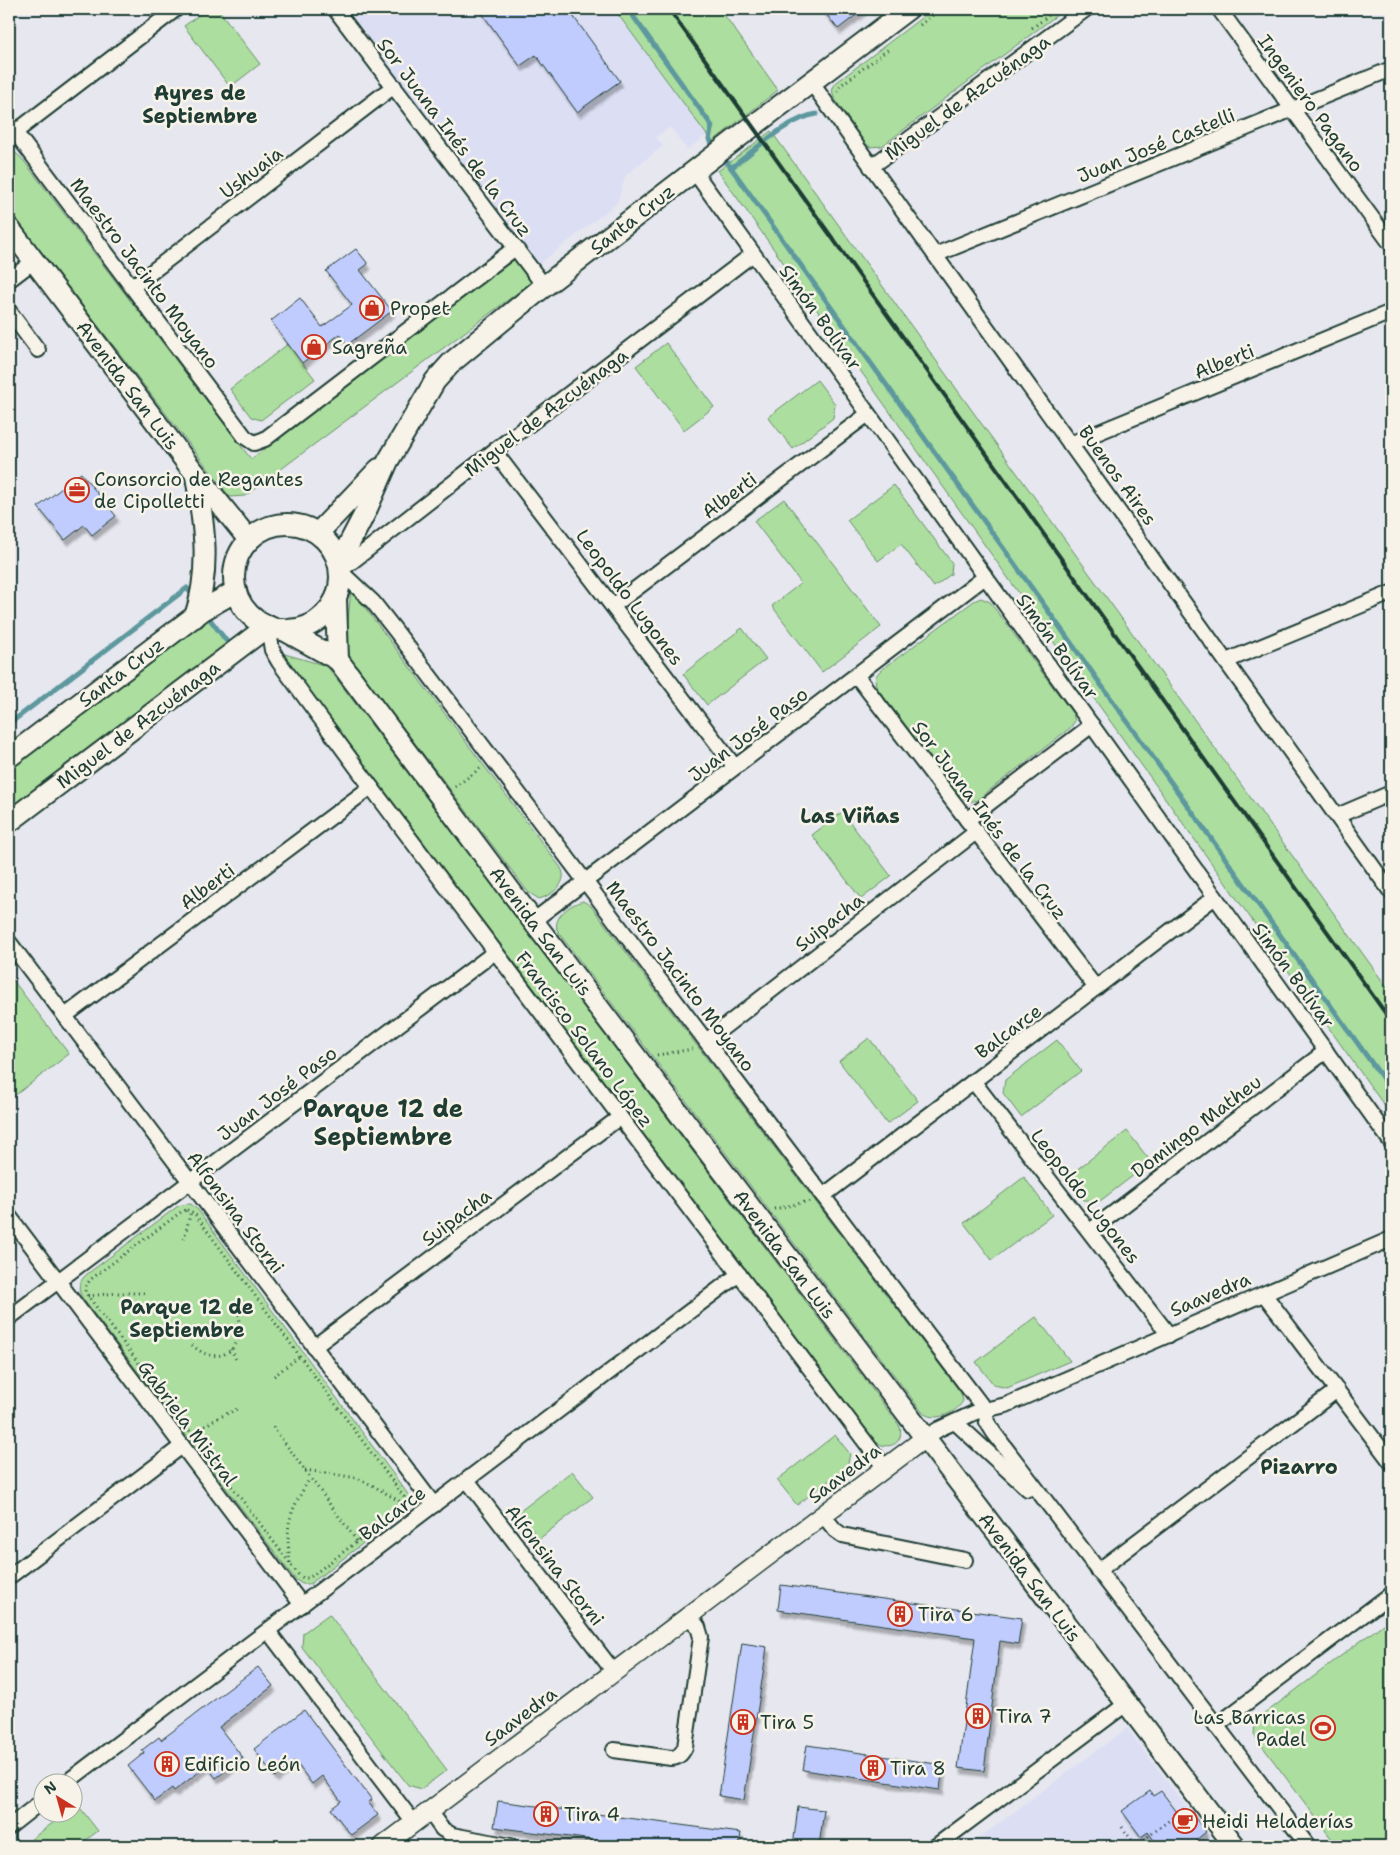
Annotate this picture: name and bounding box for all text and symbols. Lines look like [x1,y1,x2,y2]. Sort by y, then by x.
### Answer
street label: Miguel de Azcuénaga [880,29,1055,166]
street label: Ingeniero Pagano [1252,29,1369,177]
street label: Sor Juana Inés de la Cruz [371,33,538,242]
district label: Ayres de Septiembre [142,80,258,129]
street label: Juan José Castelli [1074,102,1239,189]
street label: Ushuaia [215,141,288,204]
street label: Maestro Jacinto Moyano [65,173,225,374]
street label: Santa Cruz [585,178,680,260]
street label: Simón Bolívar [774,259,867,375]
shop icon: Propet [359,295,385,321]
place label: Propet [390,296,450,321]
street label: Avenida San Luis [71,315,185,455]
shop icon: Sagreña [301,334,327,360]
place label: Sagreña [332,335,407,360]
street label: Alberti [1190,338,1258,385]
street label: Miguel de Azcuénaga [459,343,633,482]
street label: Buenos Aires [1073,420,1162,530]
place label: Consorcio de Regantes de Cipolletti [94,467,303,514]
street label: Alberti [697,467,762,524]
office icon: Consorcio de Regantes de Cipolletti [64,477,90,503]
street label: Leopoldo Lugones [570,524,689,671]
street label: Simón Bolívar [1011,588,1104,704]
street label: Santa Cruz [73,632,169,713]
street label: Miguel de Azcuénaga [51,655,225,794]
street label: Juan José Paso [684,681,813,787]
street label: Sor Juana Inés de la Cruz [906,716,1073,925]
district label: Las Viñas [800,803,900,829]
street label: Alberti [175,858,240,915]
street label: Avenida San Luis [484,861,598,1001]
street label: Maestro Jacinto Moyano [601,876,761,1077]
street label: Suipacha [790,887,869,957]
street label: Simón Bolívar [1247,917,1340,1033]
street label: Francisco Solano López [510,946,659,1132]
street label: Balcarce [970,998,1047,1065]
street label: Juan José Paso [213,1040,342,1146]
street label: Domingo Matheu [1126,1069,1267,1184]
district label: Parque 12 de Septiembre [303,1093,463,1153]
street label: Leopoldo Lugones [1025,1124,1146,1269]
street label: Alfonsina Storni [181,1146,290,1279]
street label: Suipacha [416,1183,496,1252]
street label: Avenida San Luis [728,1184,842,1324]
street label: Saavedra [1166,1266,1254,1323]
district label: Parque 12 de Septiembre [120,1294,254,1343]
street label: Gabriela Mistral [132,1356,243,1491]
street label: Saavedra [803,1438,886,1509]
district label: Pizarro [1260,1454,1338,1480]
street label: Balcarce [354,1480,431,1547]
street label: Alfonsina Storni [499,1500,610,1631]
street label: Avenida San Luis [973,1507,1087,1647]
building icon: Tira 6 [887,1601,913,1627]
place label: Tira 6 [918,1602,974,1627]
street label: Saavedra [479,1681,562,1752]
building icon: Tira 7 [965,1703,991,1729]
place label: Tira 7 [996,1704,1052,1729]
place label: Las Barricas Padel [1193,1705,1306,1752]
building icon: Tira 5 [730,1709,756,1735]
place label: Tira 5 [760,1710,814,1735]
sports icon: Las Barricas Padel [1310,1715,1336,1741]
building icon: Edificio León [154,1751,180,1777]
place label: Edificio León [184,1752,300,1777]
building icon: Tira 8 [860,1755,886,1781]
place label: Tira 8 [890,1756,946,1781]
north arrow [32,1772,82,1822]
text: N [40,1777,60,1798]
building icon: Tira 4 [533,1801,559,1827]
place label: Tira 4 [564,1802,620,1827]
cafe icon: Heidi Heladerías [1172,1808,1198,1834]
place label: Heidi Heladerías [1202,1809,1354,1834]

